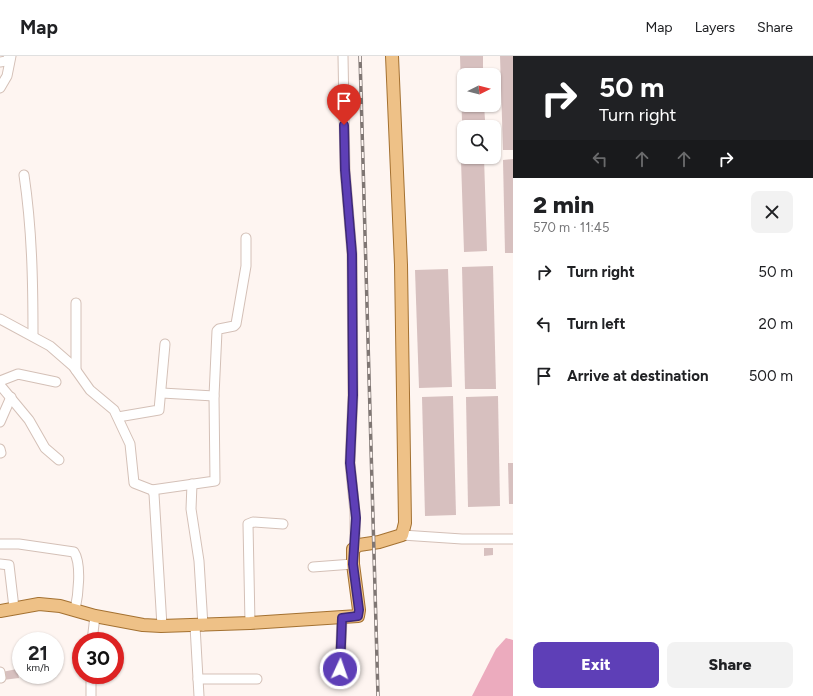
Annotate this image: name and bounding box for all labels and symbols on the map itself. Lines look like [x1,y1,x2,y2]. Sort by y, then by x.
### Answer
north arrow [457,68,501,112]
pin [327,84,361,125]
speed limit sign: 30 [72,632,124,684]
position arrow [319,648,361,690]

